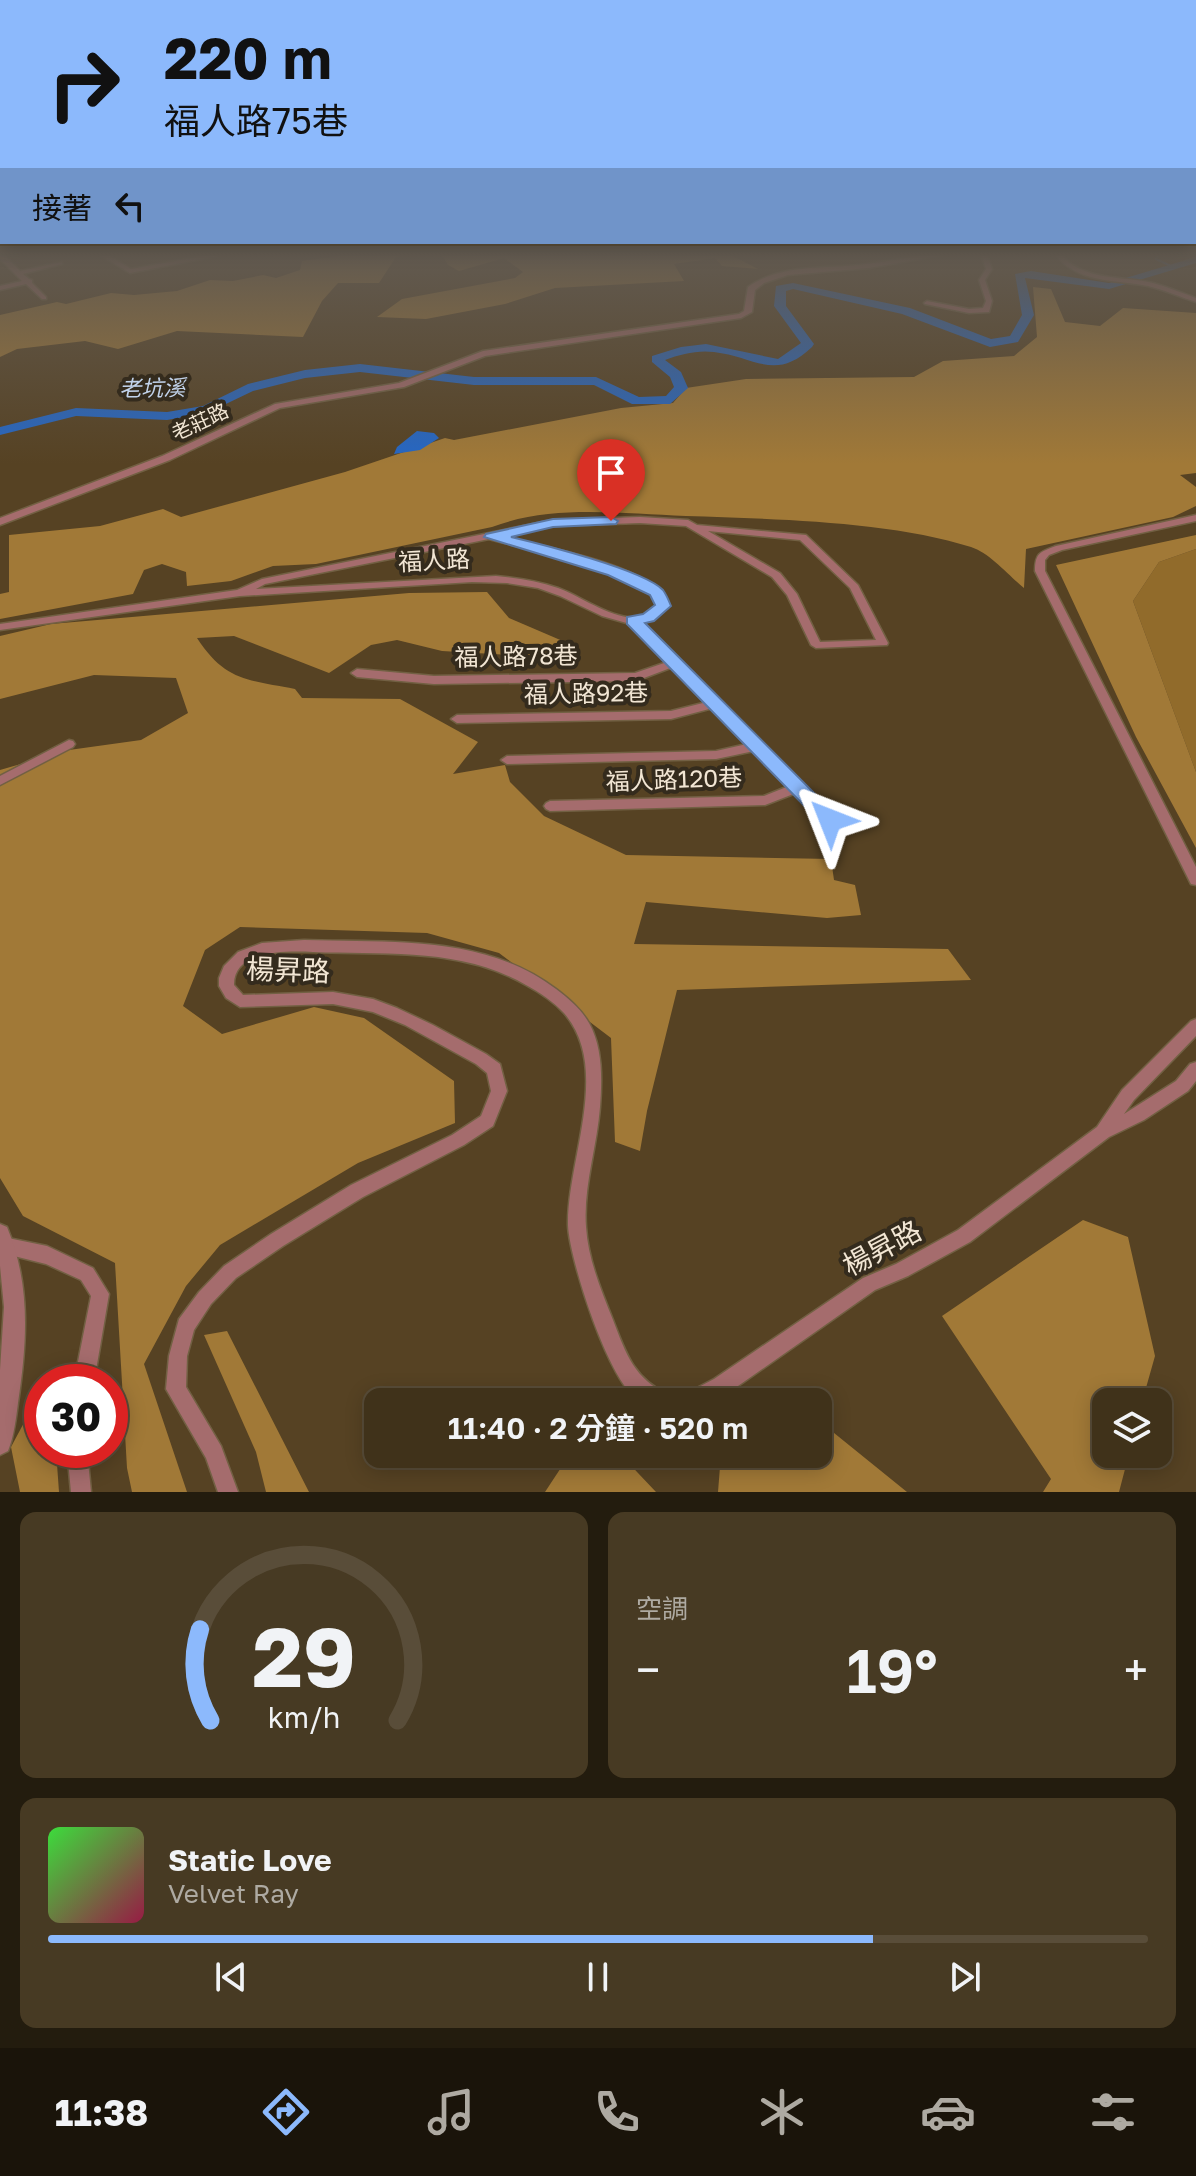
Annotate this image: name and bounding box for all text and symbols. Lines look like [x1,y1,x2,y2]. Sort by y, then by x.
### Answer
text: 220 m [164,24,332,91]
icon: right [32,32,136,136]
text: 福人路75巷 [164,99,348,142]
icon: left [108,184,152,228]
text: 接著 [32,190,92,226]
water label: 老坑溪 [119,373,188,402]
street label: 老莊路 [167,398,232,445]
pin [577,439,645,521]
icon: arrive [589,451,633,495]
street label: 福人路 [397,543,471,576]
street label: 福人路78巷 [454,640,578,671]
street label: 福人路92巷 [524,677,648,708]
street label: 福人路120巷 [605,762,743,795]
position arrow [788,778,872,862]
street label: 楊昇路 [245,952,331,987]
street label: 楊昇路 [837,1213,927,1282]
speed limit sign: 30 [24,1364,128,1468]
map controls [1092,1388,1172,1468]
button: layers [1092,1388,1172,1468]
text: 11:40 · 2 分鐘 · 520 m [448,1410,748,1446]
text: 空調 [636,1593,688,1624]
text: 29 [252,1605,356,1705]
text: 19° [846,1634,938,1706]
text: − [636,1643,660,1696]
text: + [1124,1643,1148,1696]
text: km/h [268,1700,340,1734]
text: Static Love [168,1842,332,1878]
text: Velvet Ray [168,1878,299,1909]
icon: previous [209,1955,253,1999]
icon: pause [576,1955,620,1999]
icon: next [943,1955,987,1999]
icon: directions [258,2084,314,2140]
icon: music [423,2084,479,2140]
icon: phone [589,2084,645,2140]
icon: climate [754,2084,810,2140]
icon: car [920,2084,976,2140]
icon: filters [1085,2084,1141,2140]
text: 11:38 [55,2091,148,2134]

